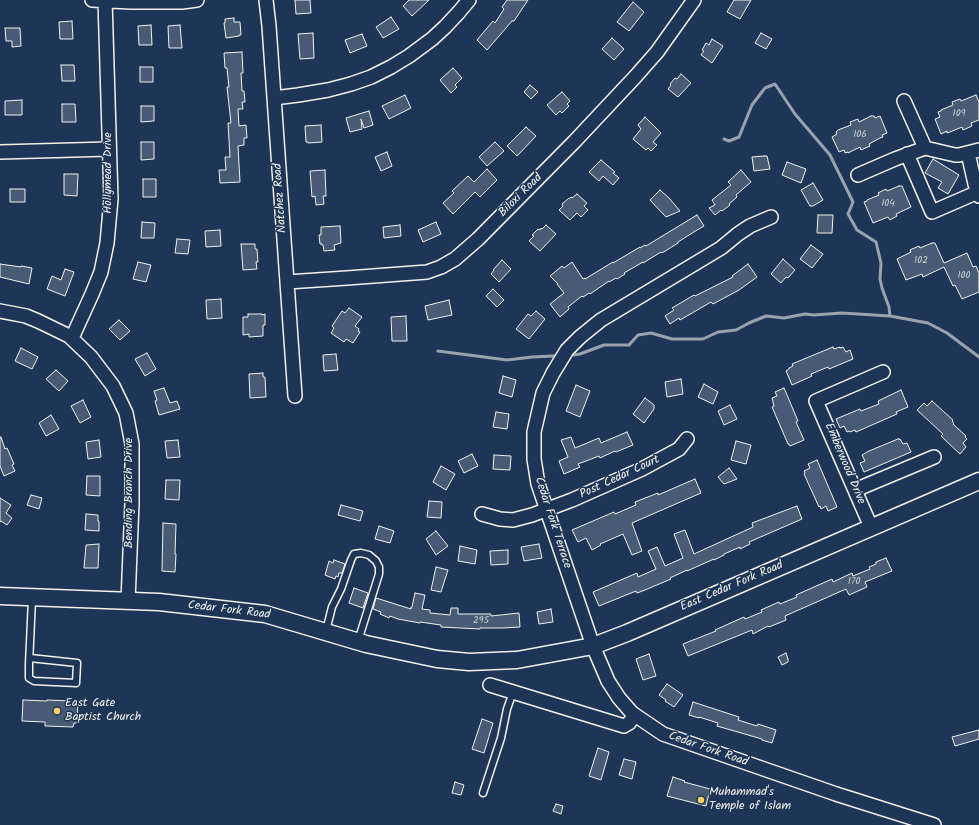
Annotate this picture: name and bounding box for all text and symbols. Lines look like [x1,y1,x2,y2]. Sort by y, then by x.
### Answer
house number: 109 [952,108,966,120]
house number: 106 [853,129,867,141]
street label: Hollymead Drive [102,132,116,214]
street label: Natchez Road [271,163,291,233]
street label: Biloxi Road [496,171,546,221]
house number: 104 [881,198,895,210]
house number: 102 [914,255,928,267]
house number: 100 [957,270,971,282]
street label: Emberwood Drive [820,421,868,507]
street label: Bending Branch Drive [123,438,137,548]
street label: Post Cedar Court [578,453,662,503]
street label: Cedar Fork Terrace [530,475,574,571]
street label: East Cedar Fork Road [678,559,786,615]
house number: 170 [848,576,860,588]
street label: Cedar Fork Road [187,599,271,623]
house number: 295 [473,615,489,627]
place label: East Gate Baptist Church [65,697,141,725]
marker: East Gate Baptist Church [52,706,62,716]
street label: Cedar Fork Road [666,730,750,770]
place label: Muhammad's Temple of Islam [709,786,791,814]
marker: Muhammad's Temple of Islam [696,795,706,805]

